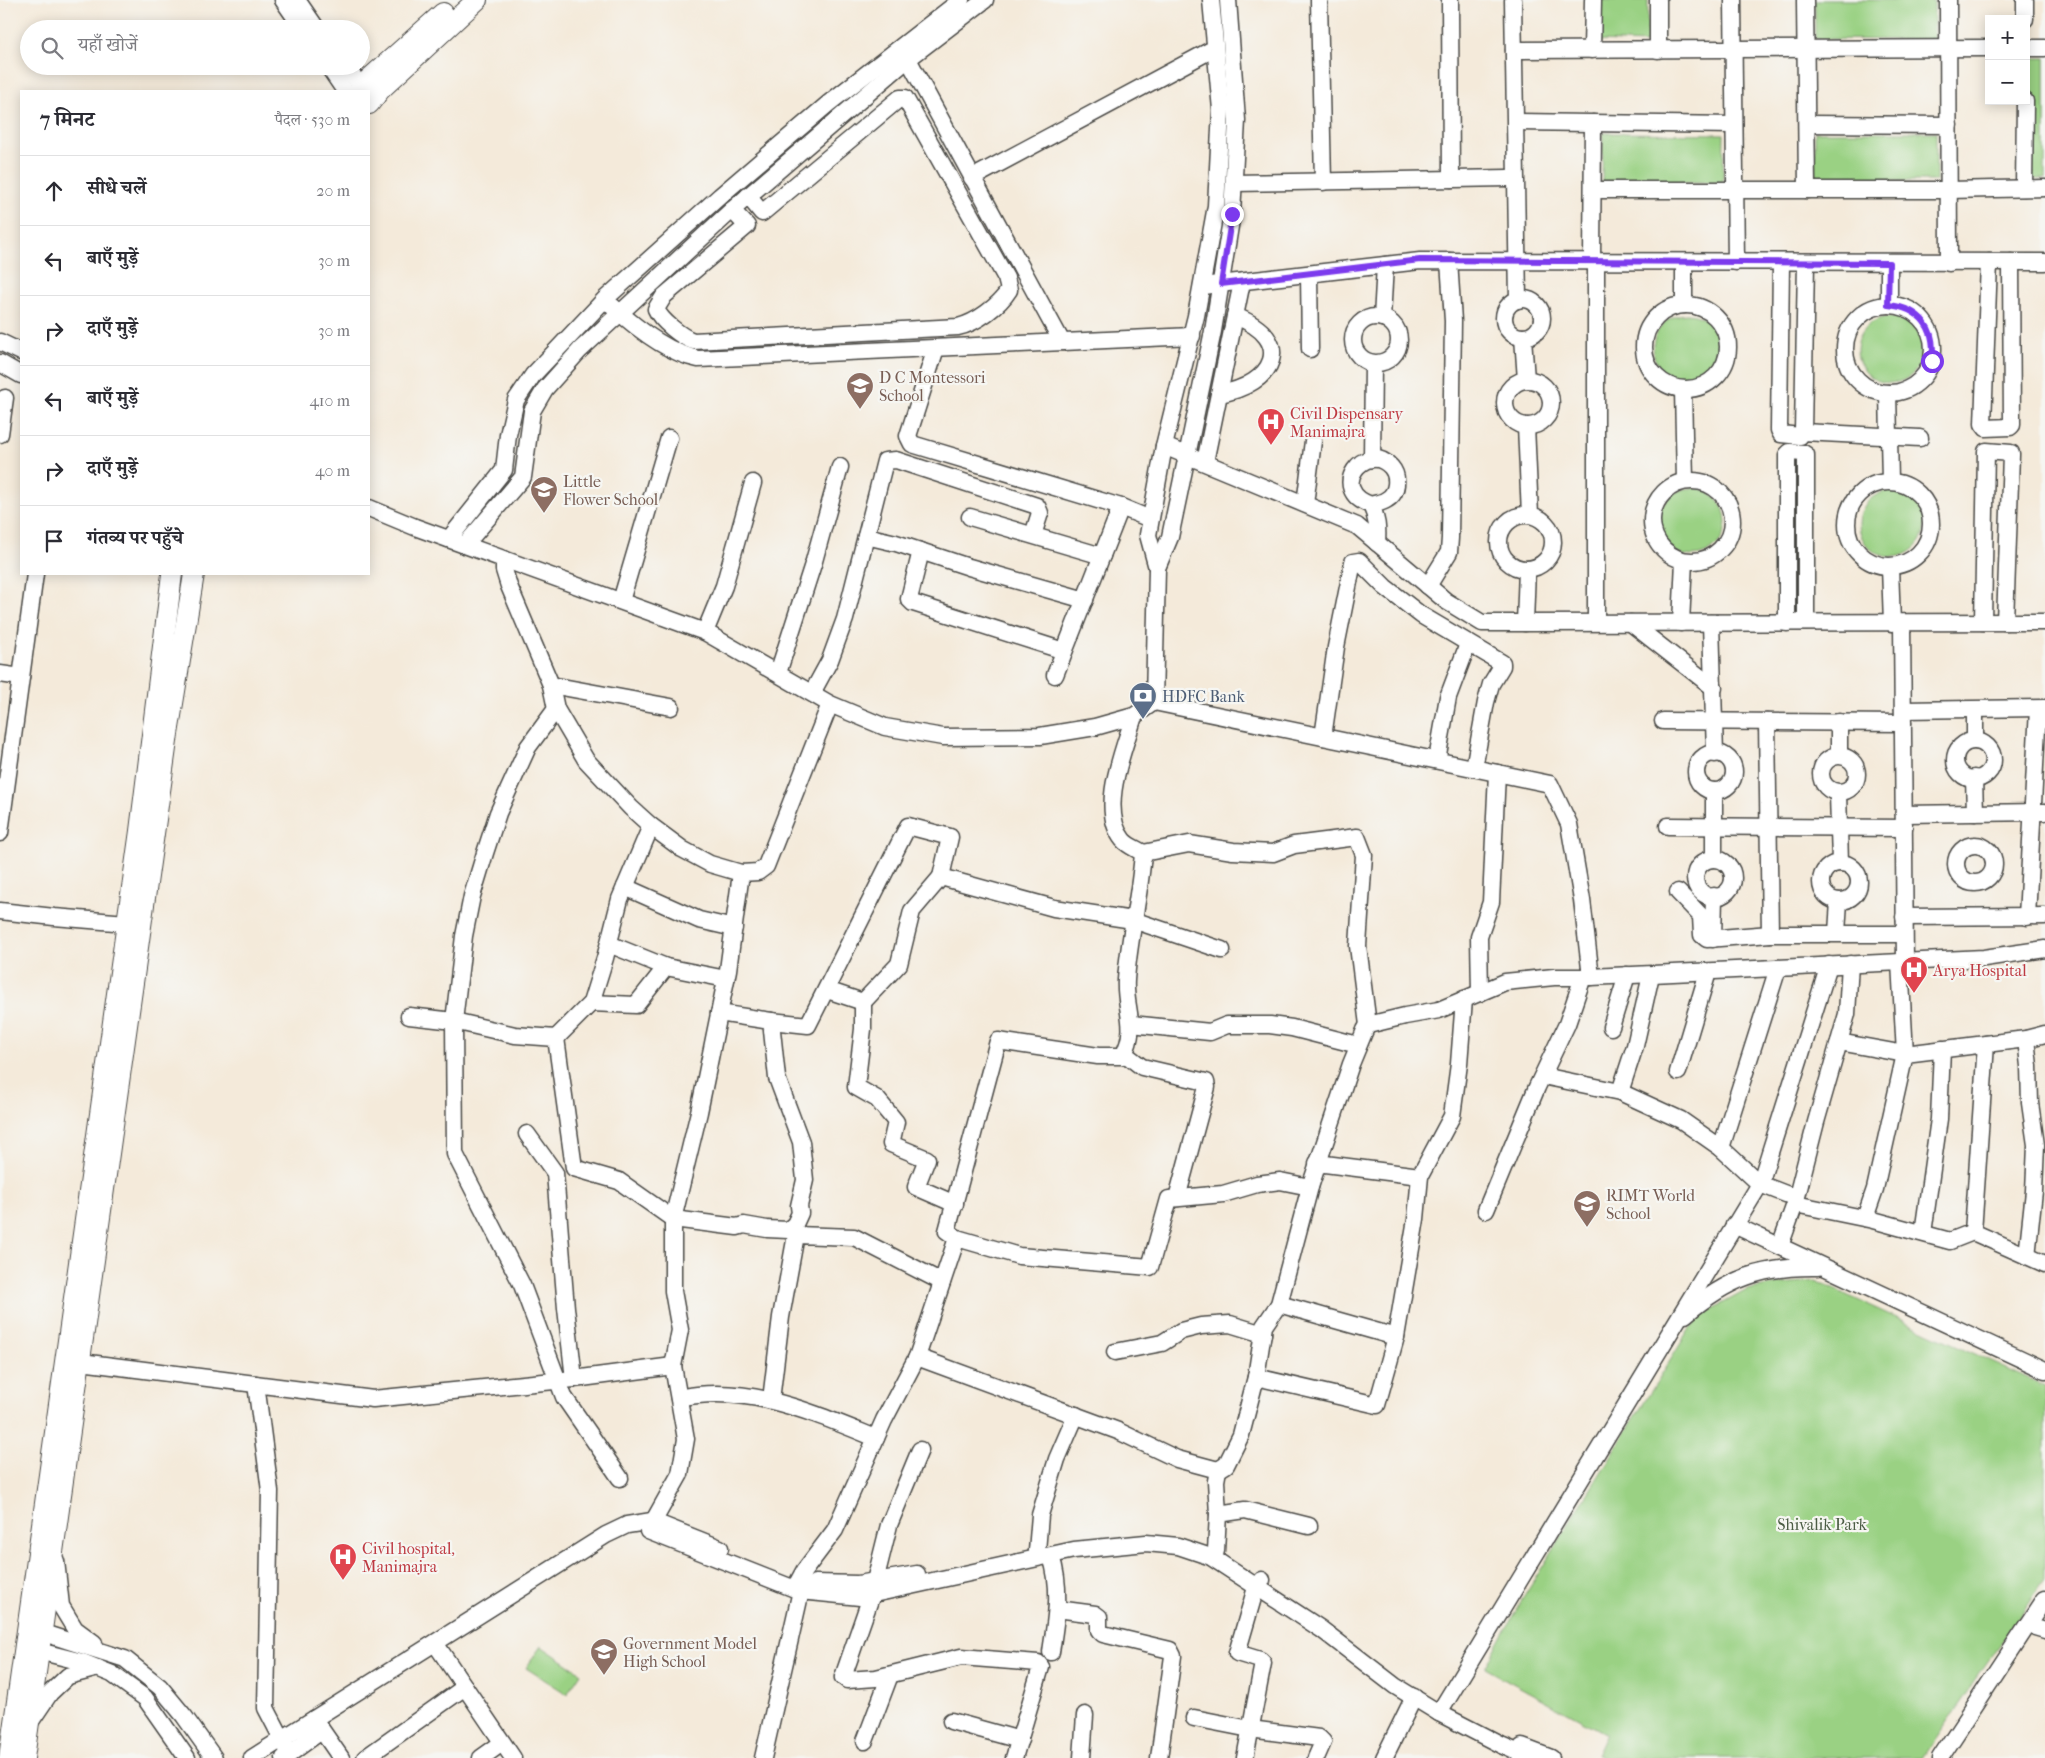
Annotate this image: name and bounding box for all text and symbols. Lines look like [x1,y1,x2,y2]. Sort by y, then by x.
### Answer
map controls [1985,15,2030,105]
button: + [1985,15,2030,60]
search box [20,20,370,75]
icon: search [38,34,66,62]
text: यहाँ खोजें [78,34,138,56]
button: − [1985,60,2030,105]
text: 7 मिनट [40,107,94,131]
text: पैदल · 530 m [275,110,350,129]
icon: ahead [40,177,68,205]
text: सीधे चलें [87,177,146,199]
text: 20 m [316,181,350,200]
route end [1221,203,1244,226]
icon: left [40,247,68,275]
text: बाएँ मुड़ें [87,247,138,269]
text: 30 m [318,251,350,270]
icon: right [40,317,68,345]
text: दाएँ मुड़ें [87,317,138,339]
text: 30 m [318,321,350,340]
route start [1921,350,1944,373]
place label: D C Montessori School [879,368,986,405]
school or university icon: D C Montessori School [845,371,875,410]
icon: left [40,387,68,415]
text: बाएँ मुड़ें [87,387,138,409]
text: 410 m [309,391,350,410]
place label: Civil Dispensary Manimajra [1290,404,1404,441]
hospital icon: Civil Dispensary Manimajra [1256,407,1286,446]
icon: right [40,457,68,485]
text: दाएँ मुड़ें [87,457,138,479]
text: 40 m [315,461,350,480]
place label: Little Flower School [563,472,659,509]
school or university icon: Little Flower School [529,475,559,514]
icon: arrive [40,527,68,555]
text: गंतव्य पर पहुँचे [87,527,183,549]
bank icon: HDFC Bank [1128,681,1158,720]
place label: HDFC Bank [1162,687,1246,706]
hospital icon: Arya Hospital [1899,955,1929,994]
place label: Arya Hospital [1932,961,2027,980]
place label: RIMT World School [1606,1186,1695,1223]
school or university icon: RIMT World School [1572,1189,1602,1228]
park label: Shivalik Park [1777,1515,1868,1534]
place label: Civil hospital, Manimajra [362,1539,455,1576]
hospital icon: Civil hospital, Manimajra [328,1542,358,1581]
place label: Government Model High School [623,1634,757,1671]
school or university icon: Government Model High School [589,1637,619,1676]

